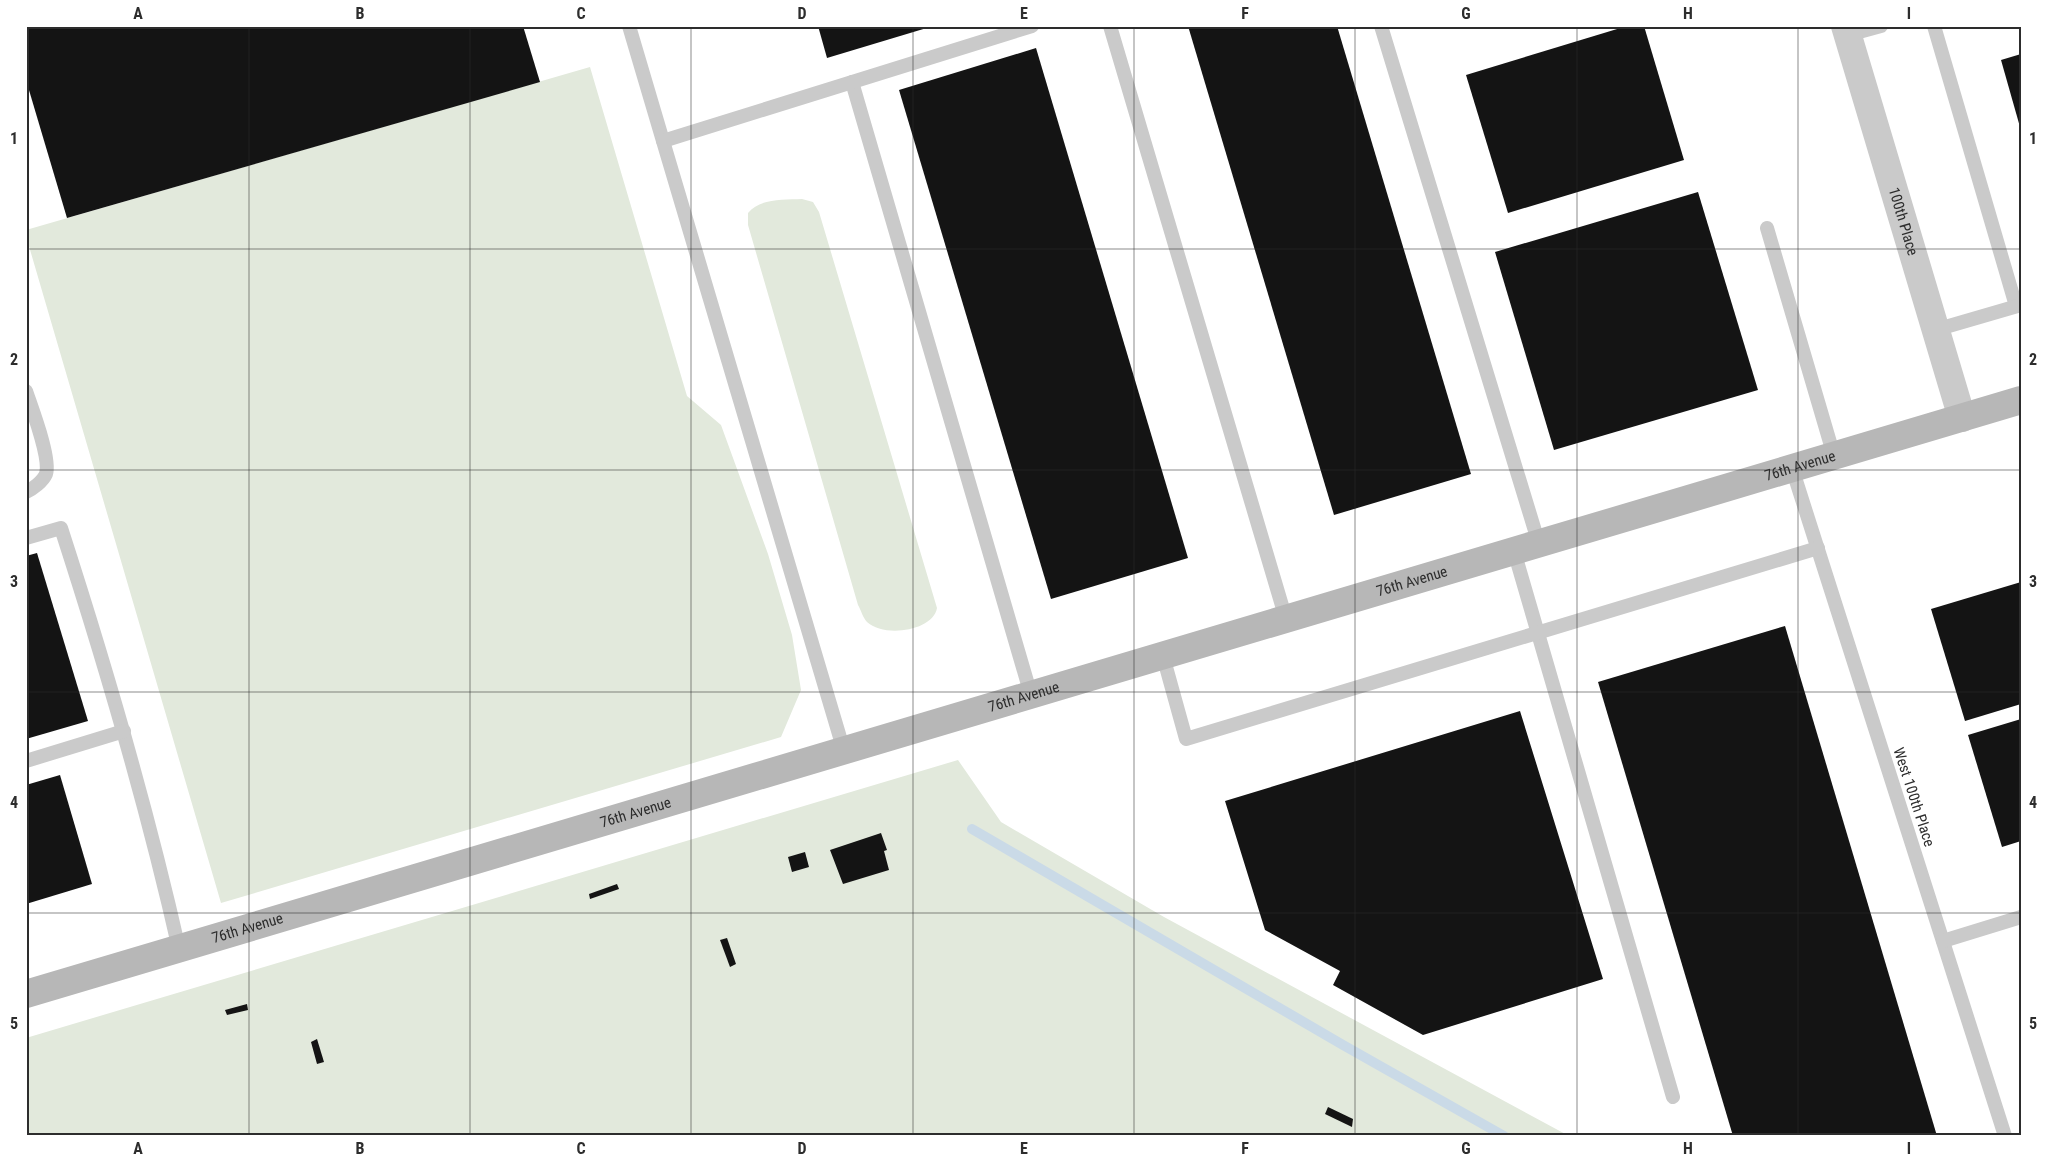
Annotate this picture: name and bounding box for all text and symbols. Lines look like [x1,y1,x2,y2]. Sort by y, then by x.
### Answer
text: A [133,4,143,23]
text: B [356,4,365,23]
text: C [576,4,586,23]
text: D [797,4,807,23]
text: E [1020,4,1028,23]
text: F [1241,4,1249,23]
text: G [1461,4,1471,23]
text: H [1683,4,1693,23]
text: I [1907,4,1911,23]
text: 1 [10,129,18,148]
text: 1 [2029,129,2037,148]
street label: 100th Place [1885,185,1922,258]
text: 2 [10,350,18,369]
text: 2 [2029,350,2037,369]
street label: 76th Avenue [1762,447,1838,485]
street label: 76th Avenue [1374,562,1450,600]
text: 3 [10,572,18,591]
text: 3 [2029,572,2037,591]
street label: 76th Avenue [986,678,1061,716]
street label: West 100th Place [1889,745,1939,849]
text: 4 [10,793,18,812]
street label: 76th Avenue [598,793,673,832]
text: 4 [2029,793,2037,812]
street label: 76th Avenue [210,909,285,947]
text: 5 [10,1014,18,1033]
text: 5 [2029,1014,2037,1033]
text: A [133,1139,143,1158]
text: B [356,1139,365,1158]
text: C [576,1139,586,1158]
text: D [797,1139,807,1158]
text: E [1020,1139,1028,1158]
text: F [1241,1139,1249,1158]
text: G [1461,1139,1471,1158]
text: H [1683,1139,1693,1158]
text: I [1907,1139,1911,1158]

